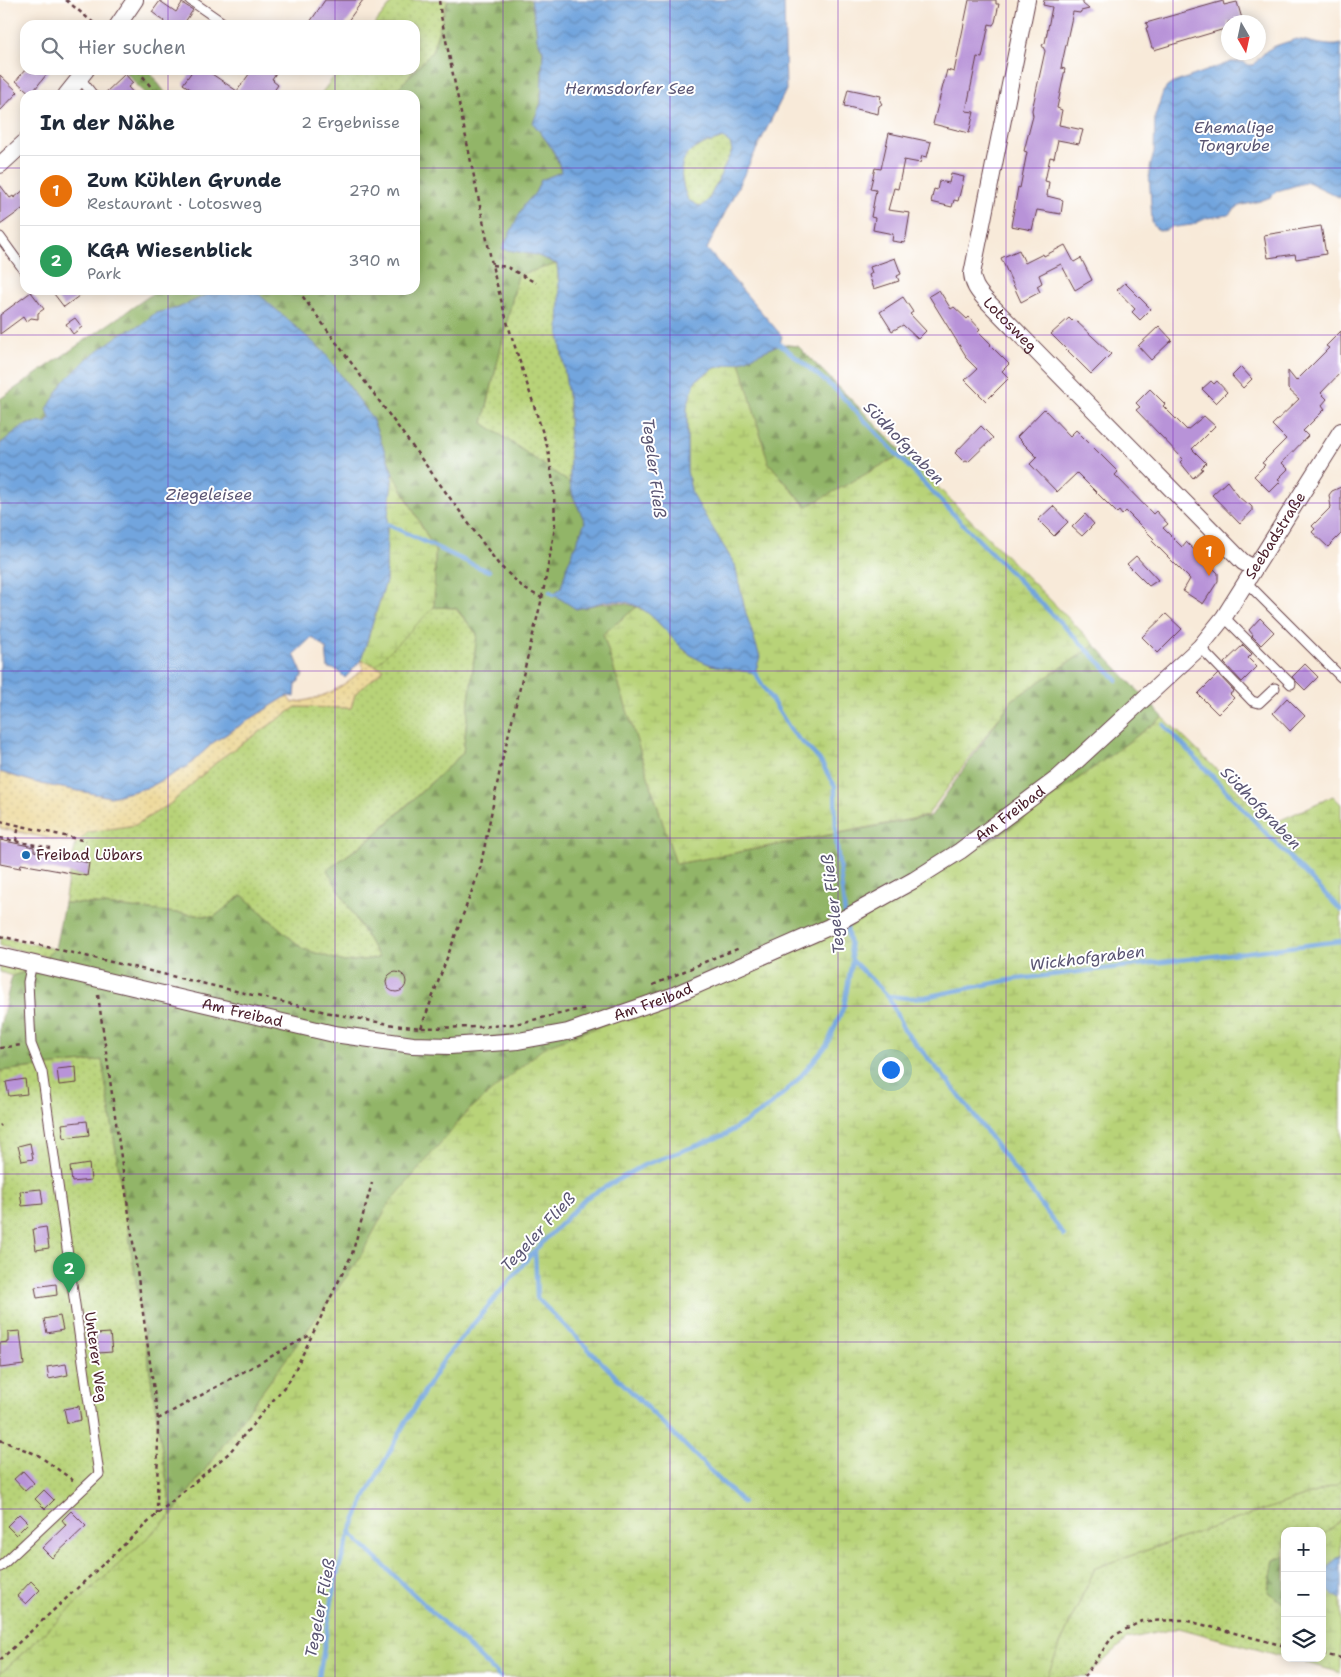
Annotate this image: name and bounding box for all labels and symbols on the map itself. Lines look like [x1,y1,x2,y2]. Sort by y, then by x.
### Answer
north arrow [1221,15,1266,60]
water label: Hermsdorfer See [565,78,695,99]
water label: Ehemalige Tongrube [1194,117,1274,156]
street label: Lotosweg [979,293,1041,356]
water label: Südhofgraben [859,397,949,489]
water label: Tegeler Fließ [637,417,671,519]
water label: Ziegeleisee [166,484,252,505]
street label: Seebadstraße [1240,488,1310,583]
pin: 1 [1193,535,1225,576]
water label: Südhofgraben [1216,762,1306,854]
street label: Am Freibad [971,781,1049,847]
place label: Freibad Lübars [36,845,143,865]
marker: Freibad Lübars [20,849,32,861]
water label: Tegeler Fließ [816,853,850,955]
water label: Wickhofgraben [1028,941,1146,975]
street label: Am Freibad [611,978,696,1025]
street label: Am Freibad [200,993,285,1032]
your location [878,1057,904,1083]
water label: Tegeler Fließ [496,1188,580,1276]
pin: 2 [53,1252,85,1293]
street label: Unterer Weg [80,1310,112,1404]
water label: Tegeler Fließ [300,1557,340,1659]

